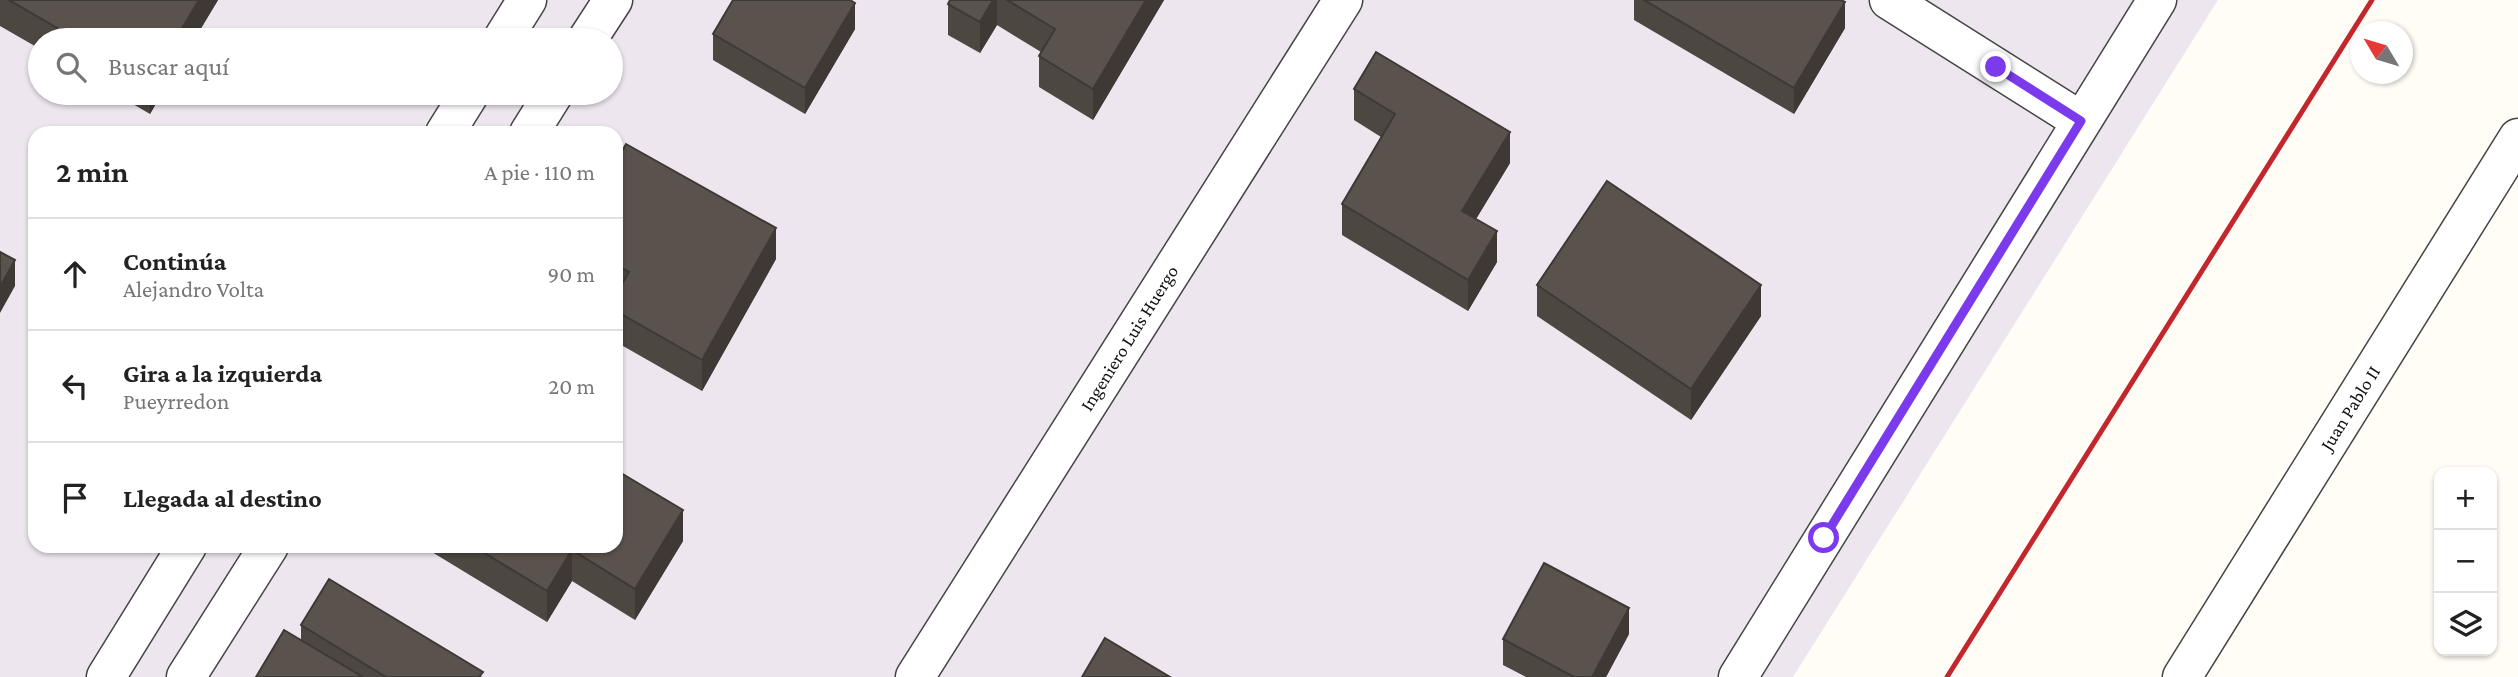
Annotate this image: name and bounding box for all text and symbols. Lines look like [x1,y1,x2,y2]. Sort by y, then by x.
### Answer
north arrow [2350,21,2413,84]
search box [28,28,623,105]
icon: search [52,48,90,86]
route end [1980,51,2011,82]
text: Buscar aquí [108,52,229,81]
text: 2 min [56,155,128,188]
text: A pie · 110 m [484,159,595,185]
text: Continúa [123,247,226,276]
icon: ahead [56,255,94,293]
text: 90 m [548,261,595,287]
street label: Ingeniero Luis Huergo [1076,261,1182,415]
text: Alejandro Volta [123,276,264,302]
text: Gira a la izquierda [123,359,322,388]
street label: Juan Pablo II [2315,362,2384,456]
icon: left [56,367,94,405]
text: 20 m [548,373,595,399]
text: Pueyrredon [123,388,229,414]
map controls [2434,467,2497,656]
button: + [2434,467,2497,530]
icon: arrive [56,479,94,517]
text: Llegada al destino [123,484,322,513]
route start [1808,522,1839,553]
button: − [2434,530,2497,593]
button: layers [2434,593,2497,656]

